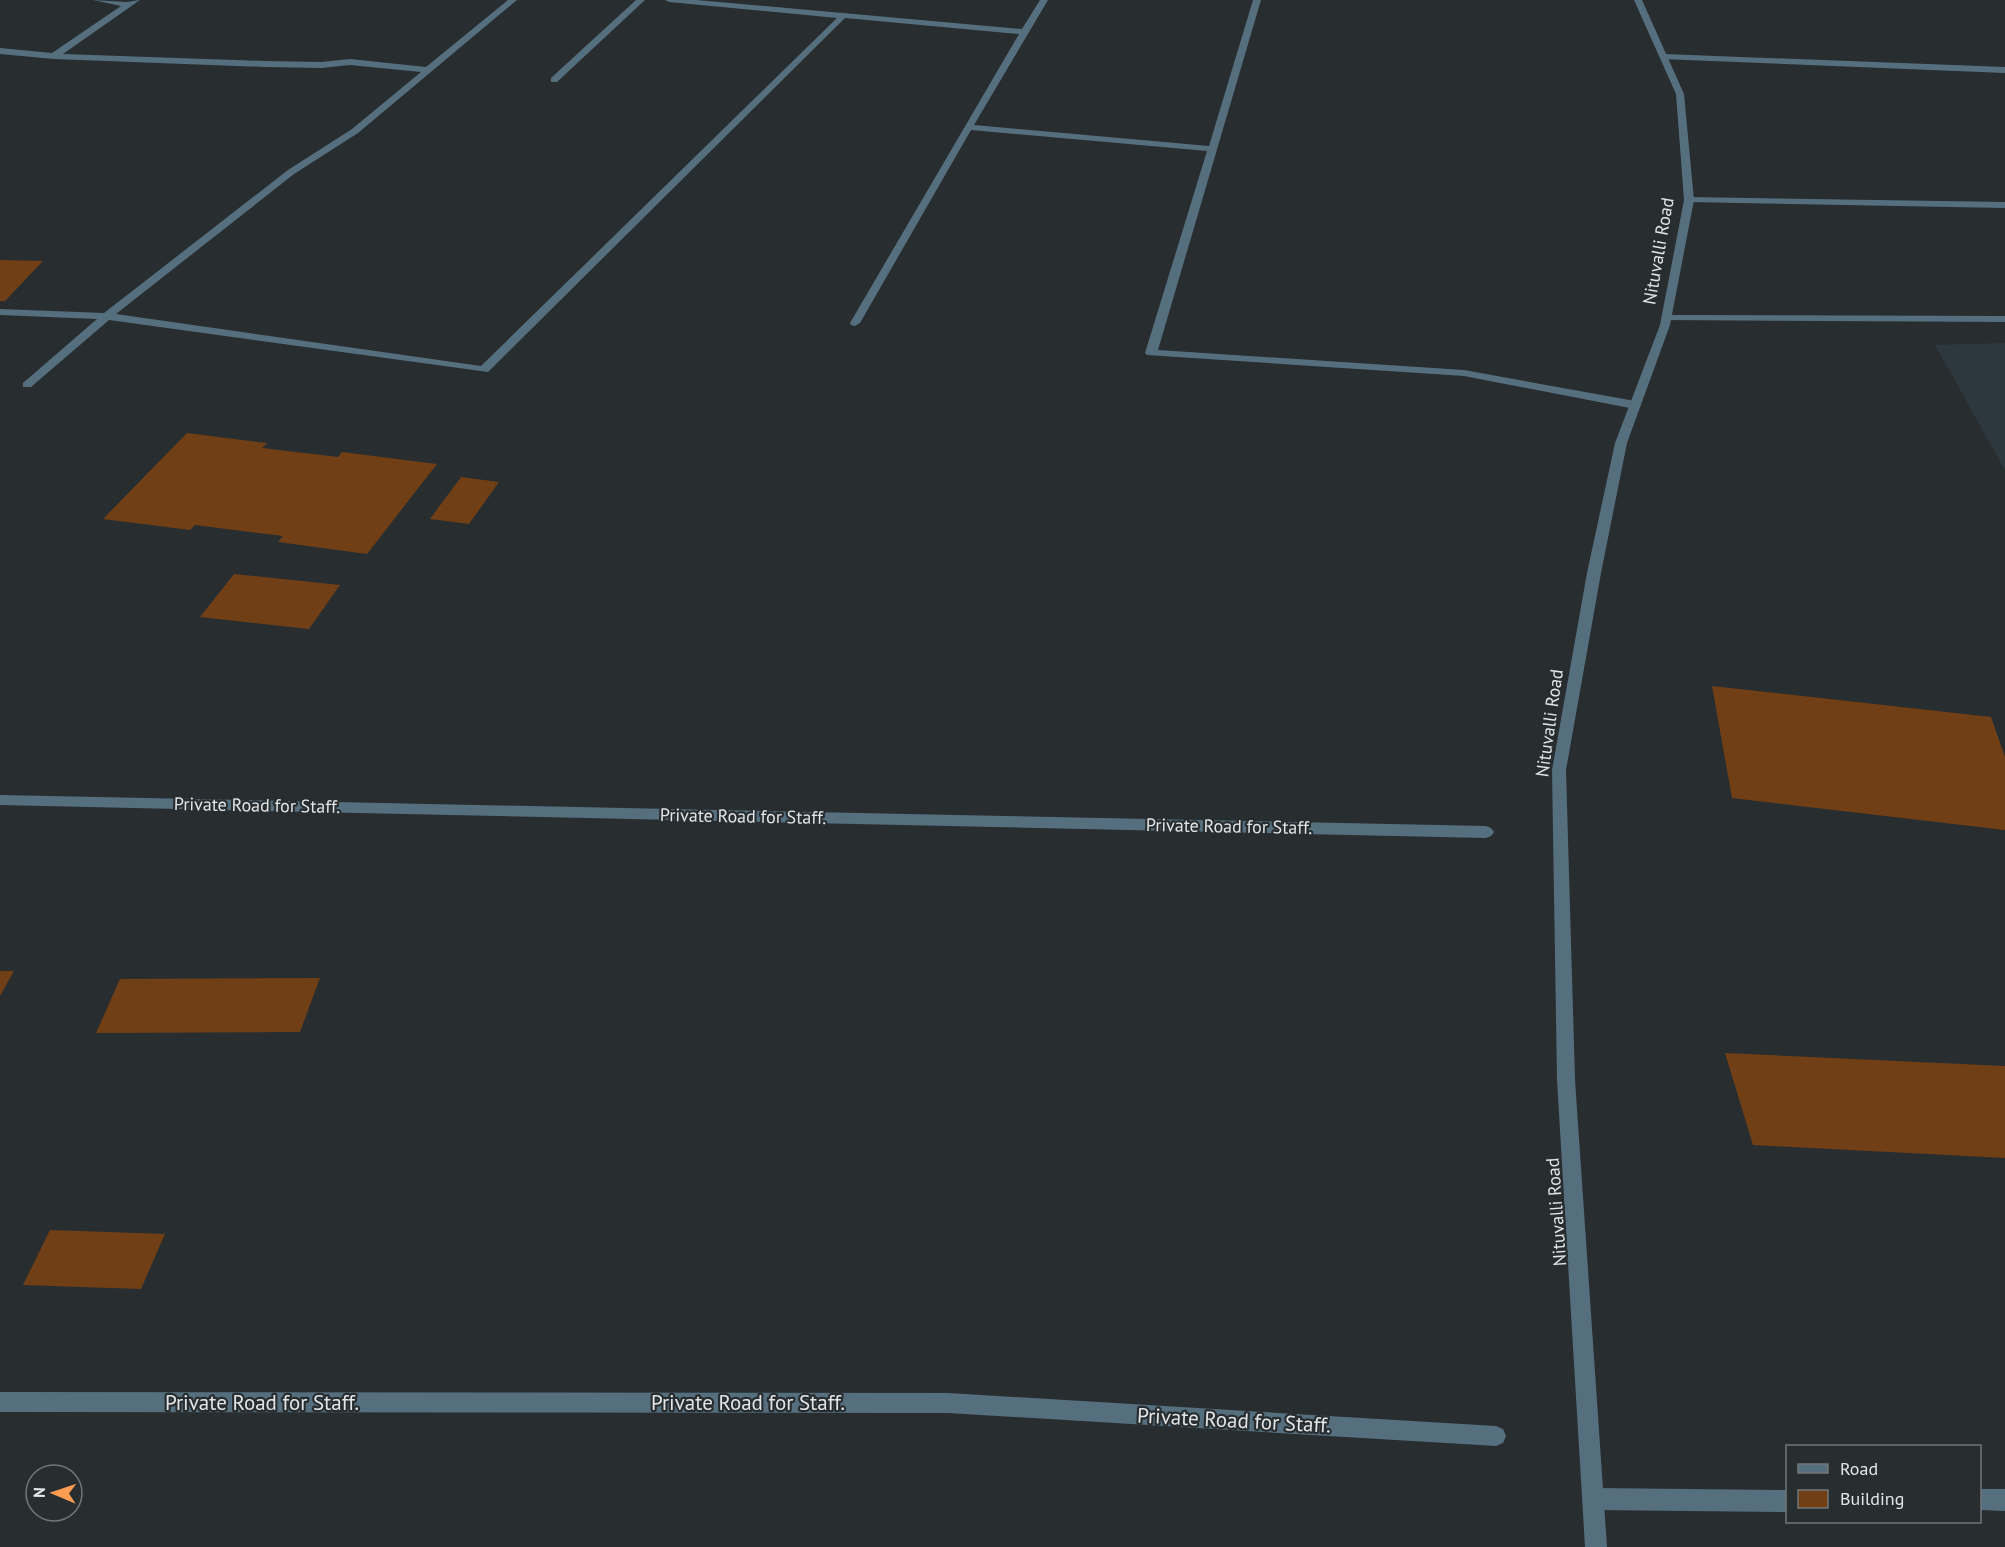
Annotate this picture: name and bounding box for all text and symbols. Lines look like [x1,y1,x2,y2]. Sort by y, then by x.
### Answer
street label: Nituvalli Road [1637,196,1679,306]
street label: Nituvalli Road [1530,668,1568,778]
street label: Private Road for Staff. [174,792,340,818]
street label: Private Road for Staff. [660,803,826,829]
street label: Private Road for Staff. [1146,813,1312,839]
street label: Nituvalli Road [1541,1157,1571,1267]
street label: Private Road for Staff. [165,1389,359,1416]
street label: Private Road for Staff. [651,1389,845,1416]
street label: Private Road for Staff. [1136,1401,1332,1439]
legend [1786,1445,1981,1523]
text: Road [1840,1457,1878,1480]
north arrow [24,1463,84,1523]
text: N [29,1487,49,1498]
text: Building [1840,1487,1904,1510]

